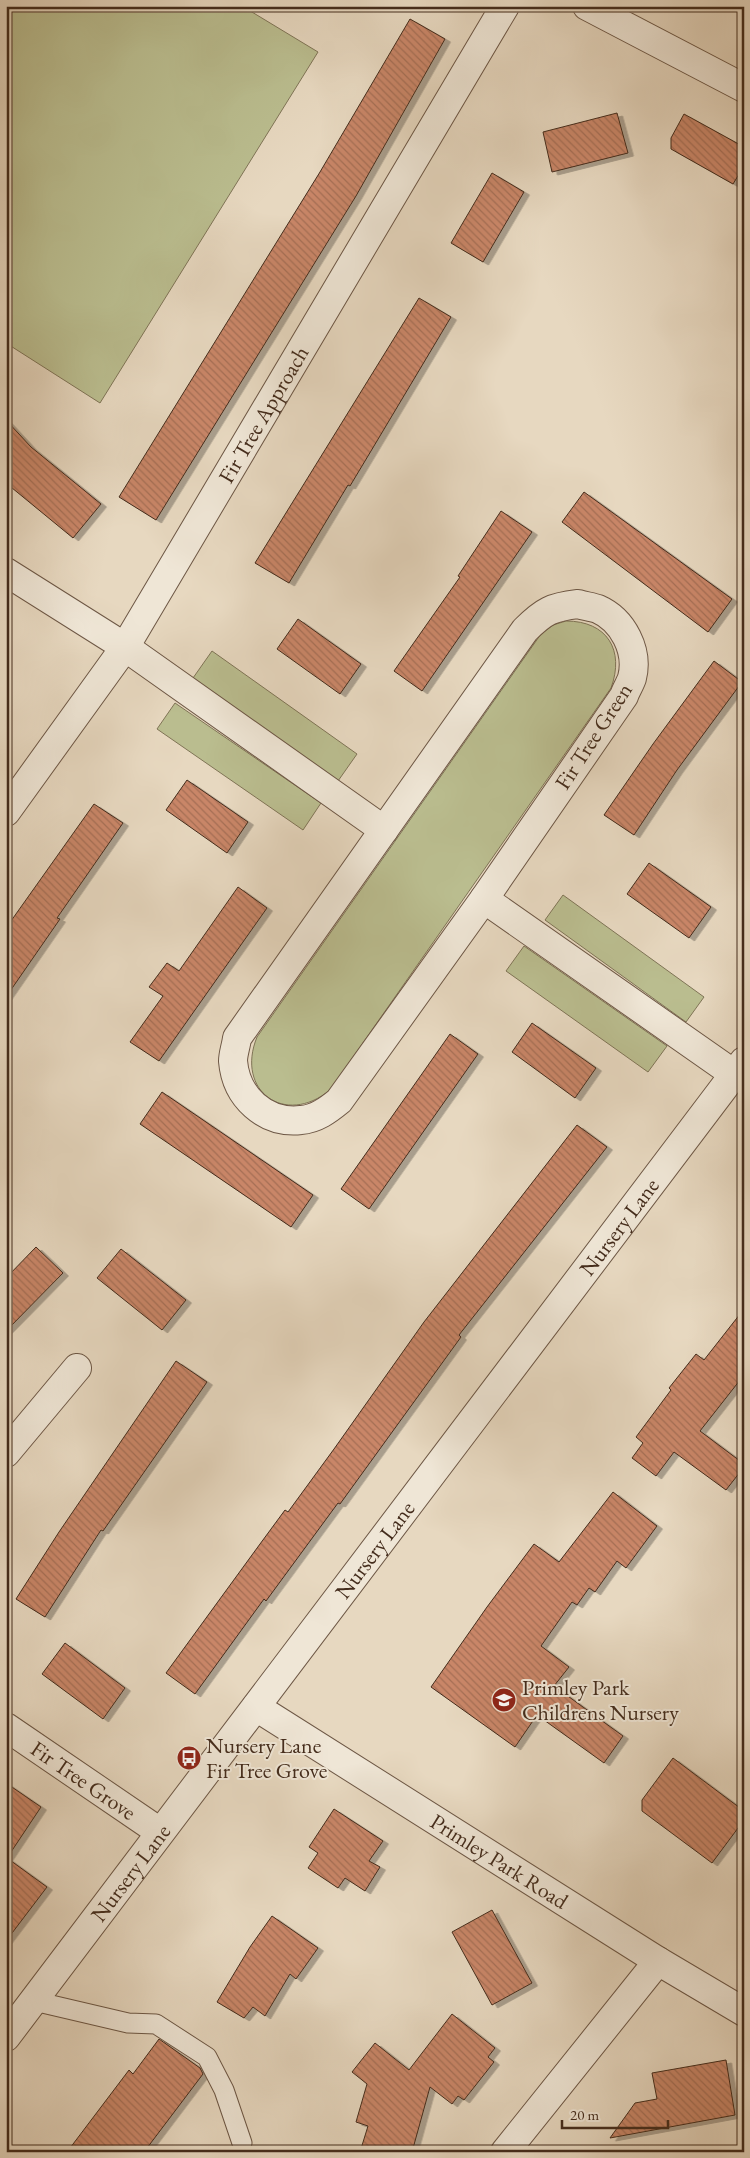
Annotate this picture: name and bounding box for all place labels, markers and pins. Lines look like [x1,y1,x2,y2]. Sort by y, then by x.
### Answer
place label: Primley Park Childrens Nursery [522,1673,679,1727]
school or university icon: Primley Park Childrens Nursery [491,1687,517,1713]
place label: Nursery Lane Fir Tree Grove [206,1731,328,1785]
bus stop icon: Nursery Lane Fir Tree Grove [176,1745,202,1771]

